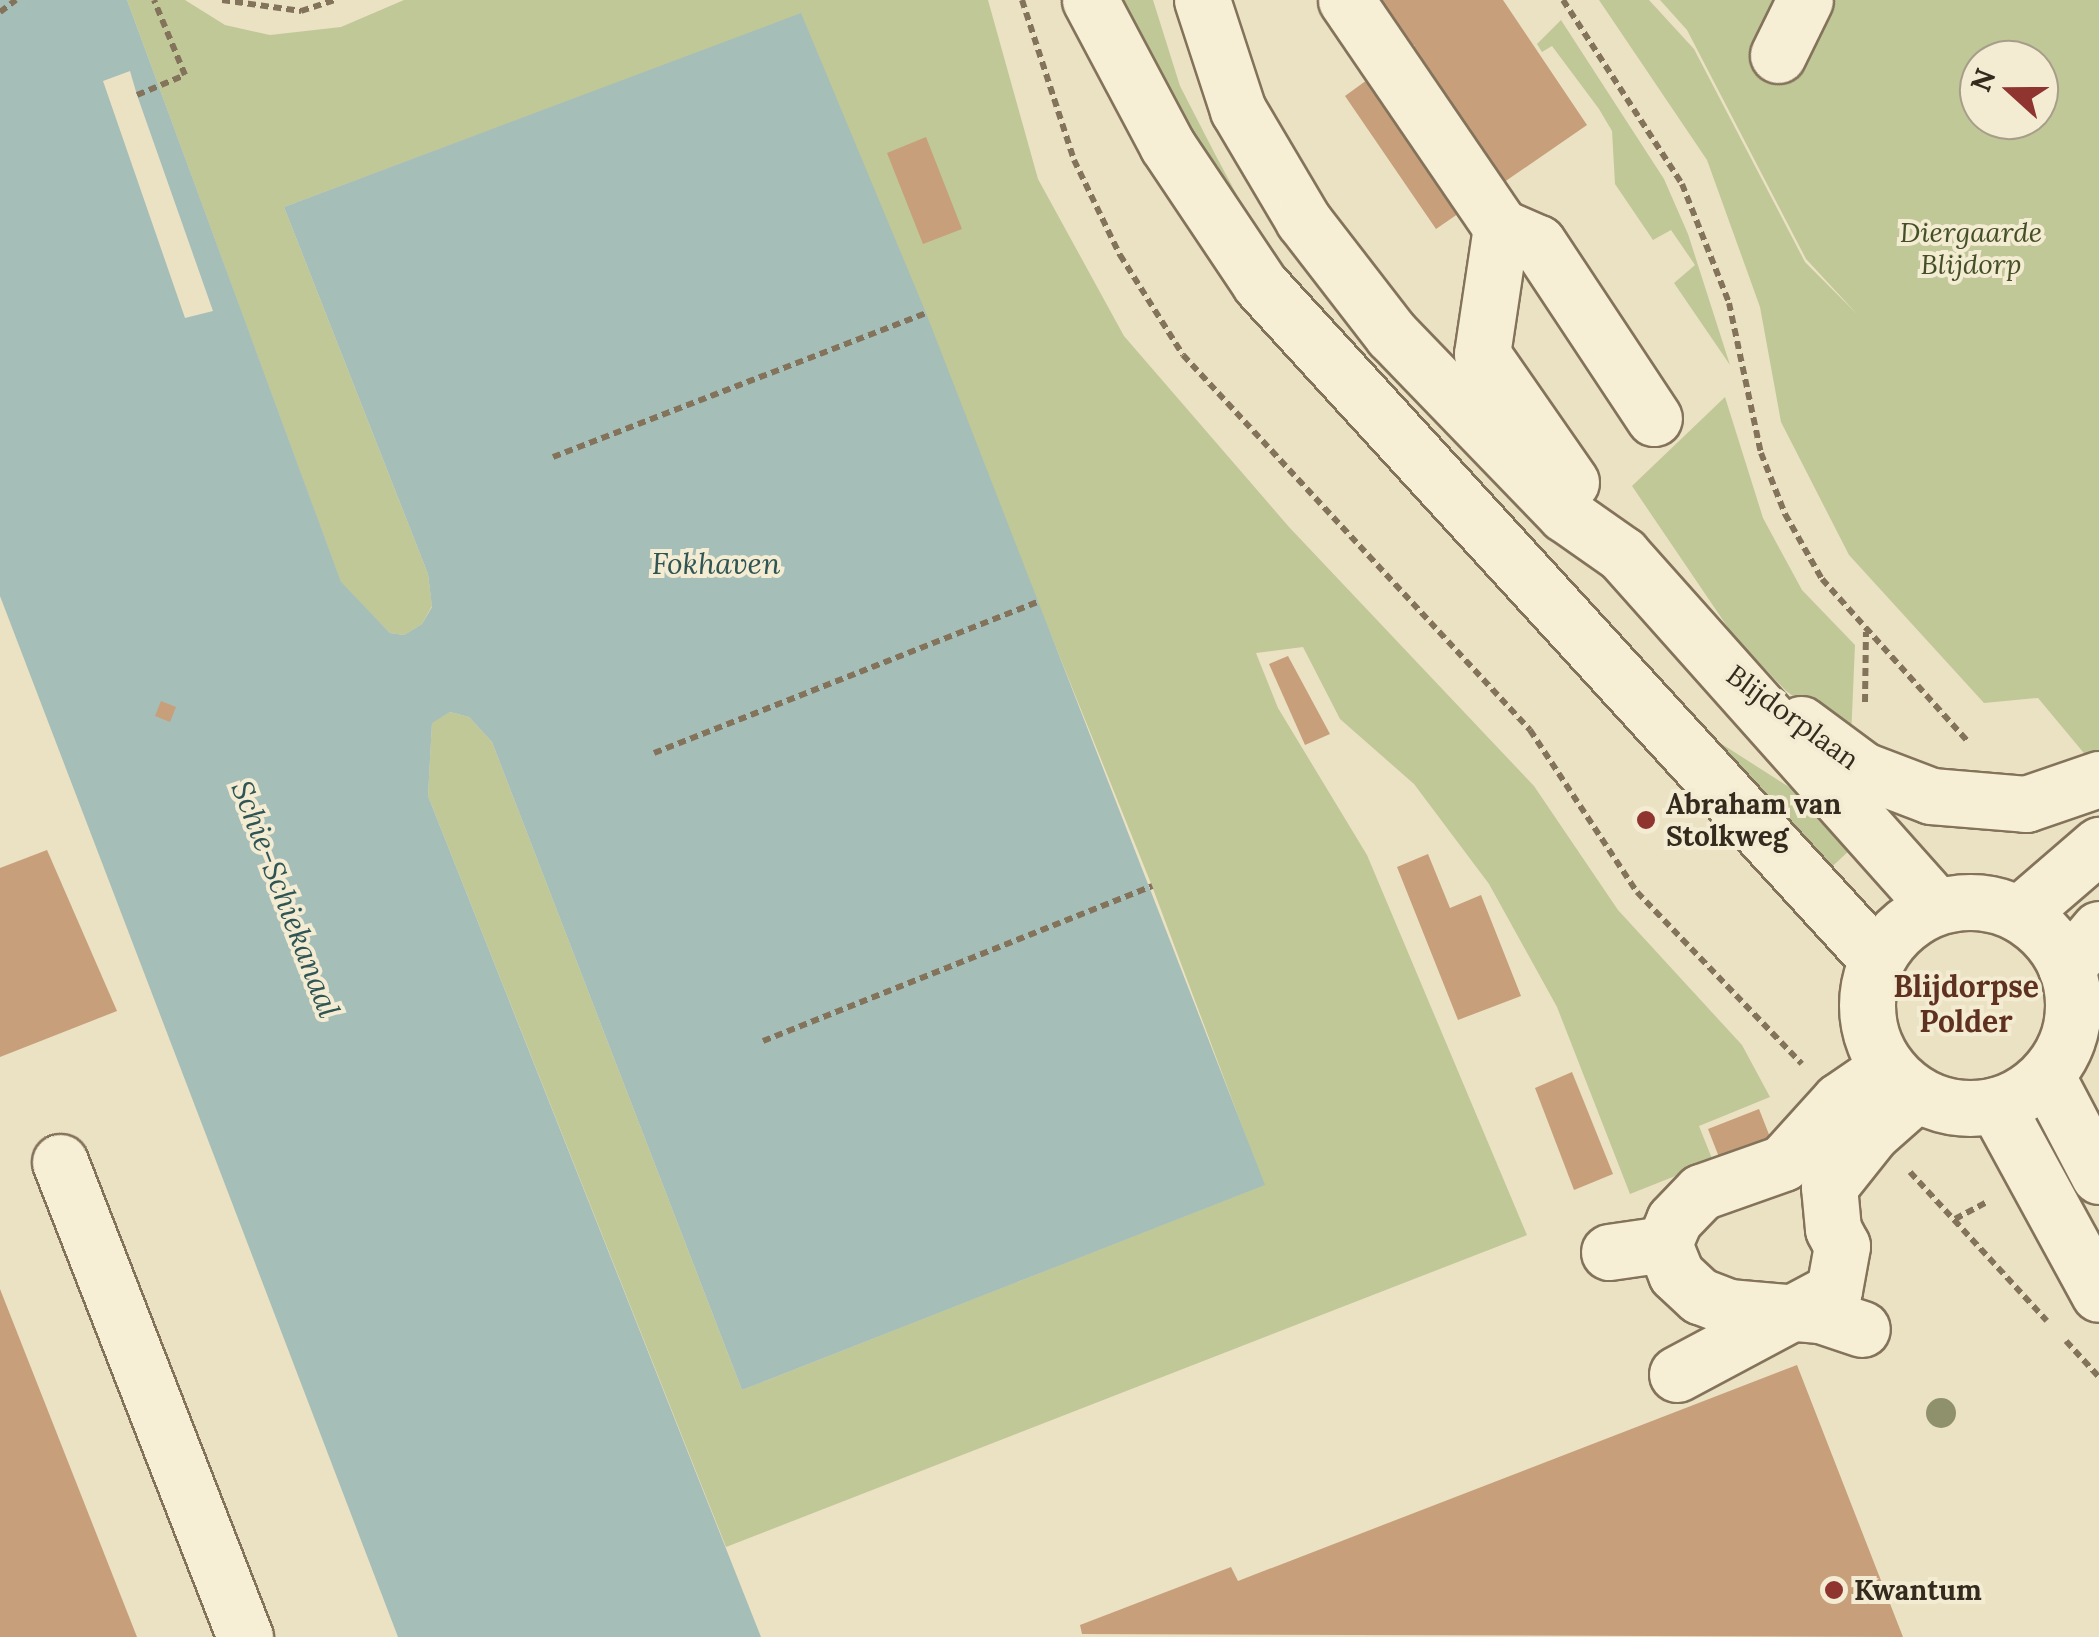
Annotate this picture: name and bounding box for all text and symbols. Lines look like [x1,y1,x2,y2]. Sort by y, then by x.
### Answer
north arrow [1959,40,2059,140]
text: N [1962,63,2004,97]
park label: Diergaarde Blijdorp [1900,215,2042,281]
water label: Fokhaven [652,545,780,581]
street label: Blijdorplaan [1720,658,1866,776]
water label: Schie-Schiekanaal [224,776,348,1022]
place label: Abraham van Stolkweg [1666,787,1841,853]
marker: Abraham van Stolkweg [1635,809,1657,831]
district label: Blijdorpse Polder [1893,968,2039,1038]
place label: Kwantum [1854,1573,1982,1607]
marker: Kwantum [1823,1579,1845,1601]

